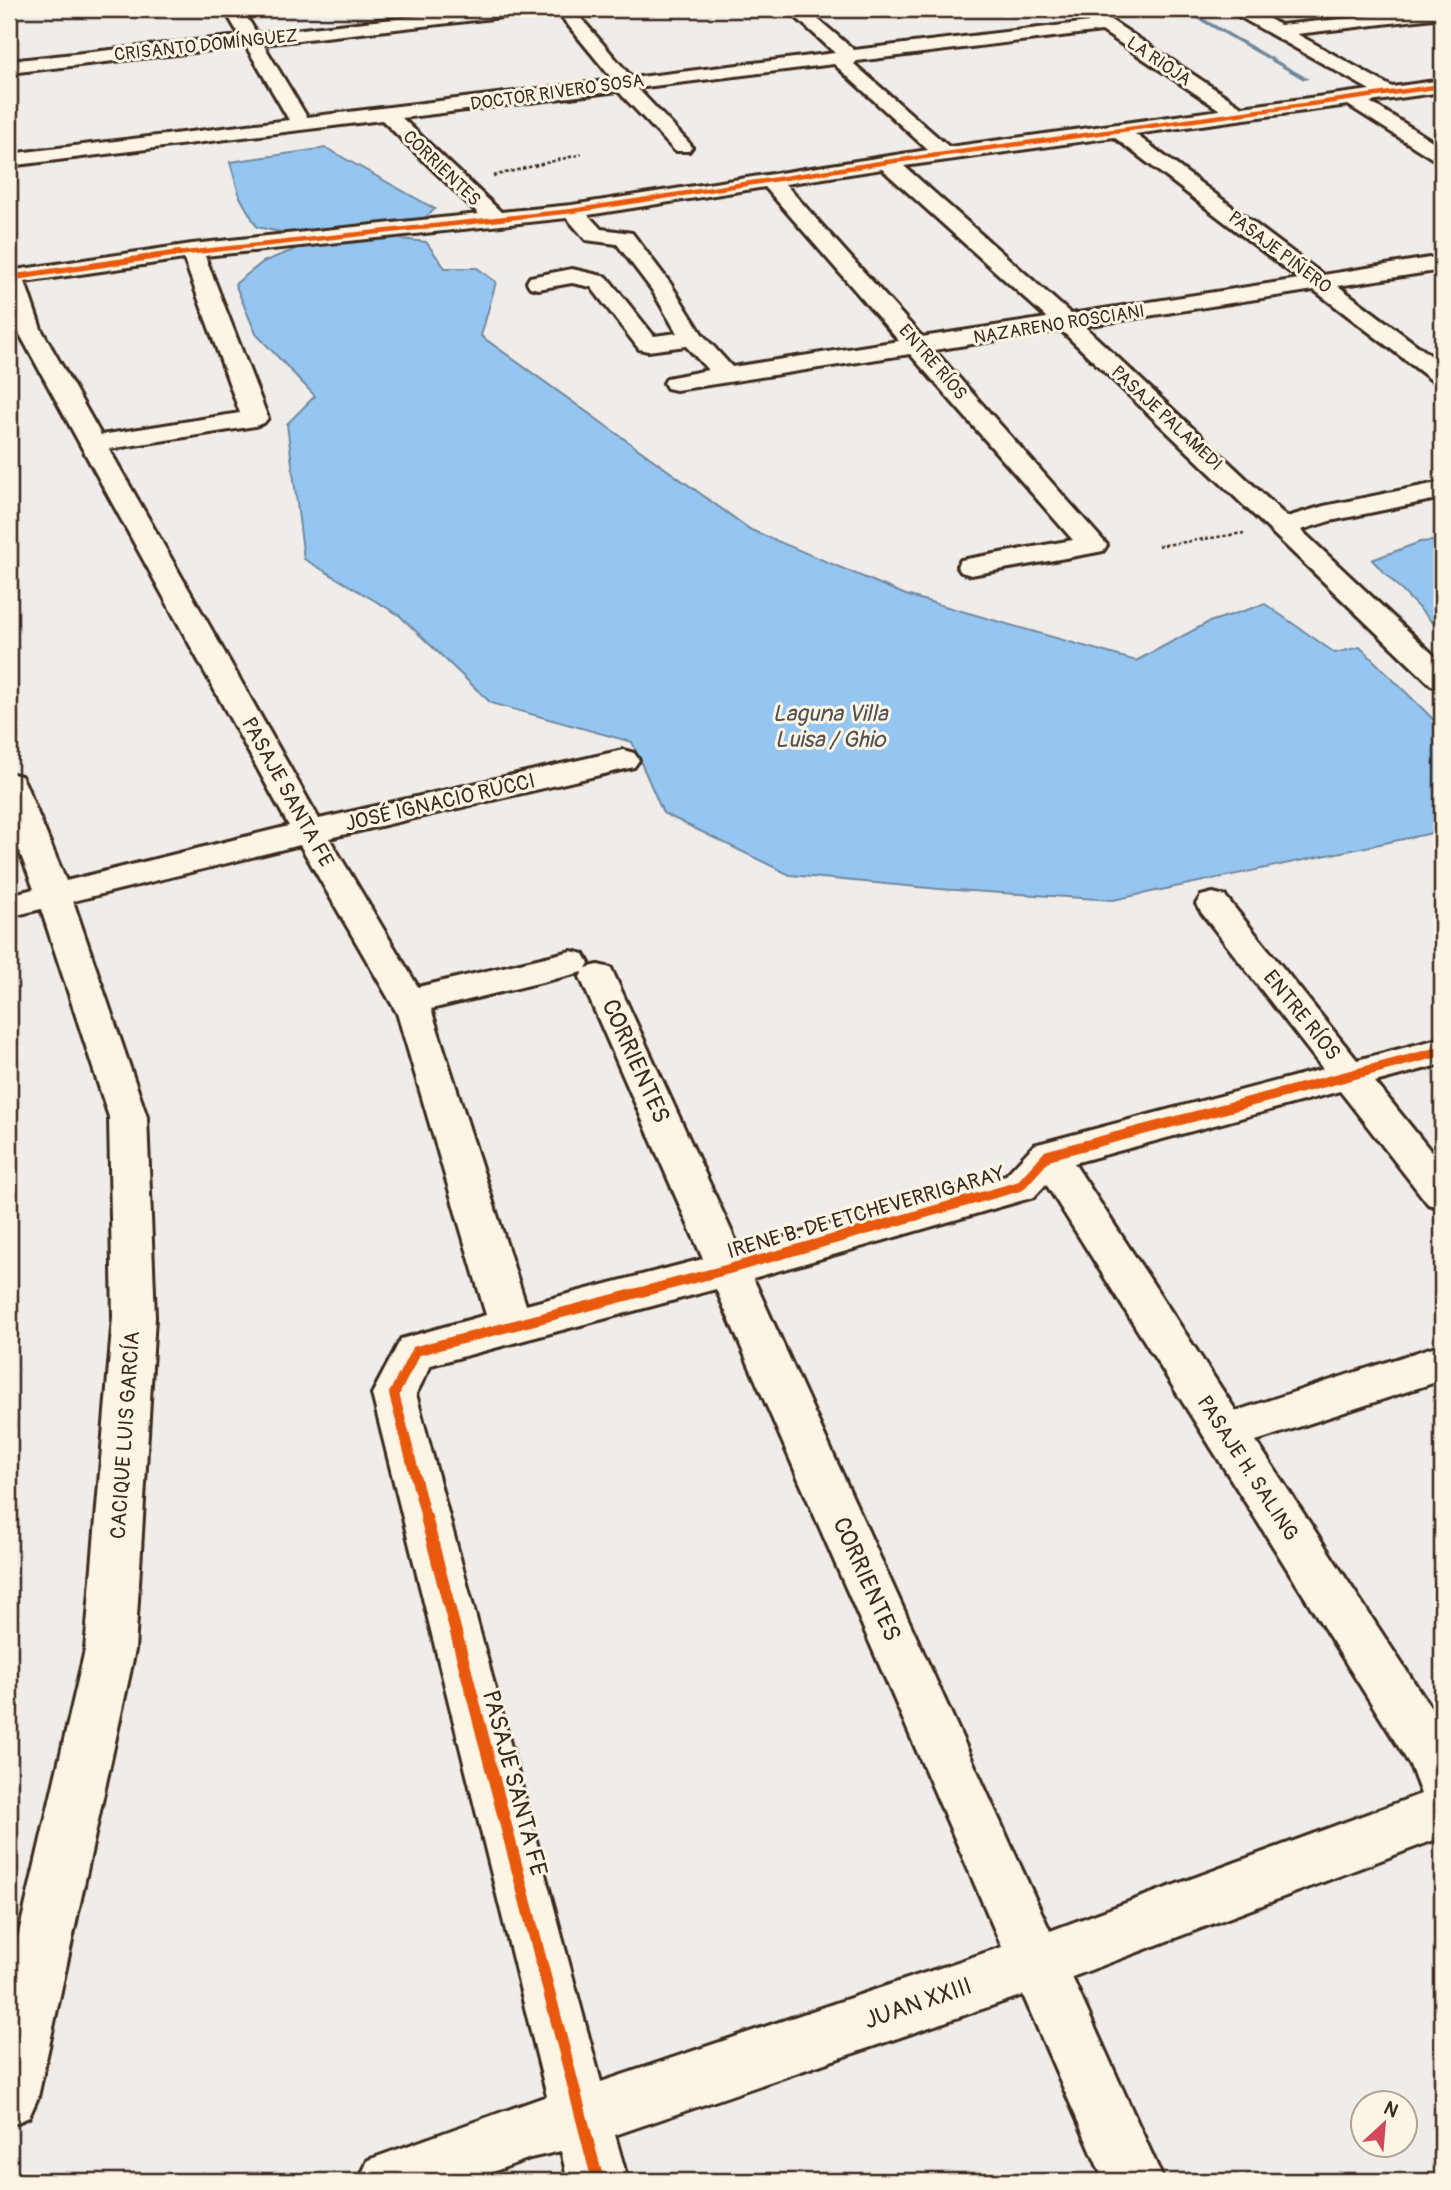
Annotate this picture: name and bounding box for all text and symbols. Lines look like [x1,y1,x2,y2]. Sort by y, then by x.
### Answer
street label: CRISANTO DOMÍNGUEZ [113,24,299,67]
street label: LA RIOJA [1122,31,1196,92]
street label: DOCTOR RIVERO SOSA [469,69,646,116]
street label: CORRIENTES [398,126,485,211]
street label: PASAJE PIÑERO [1224,206,1336,299]
street label: NAZARENO ROSCIANI [972,300,1146,349]
street label: ENTRE RÍOS [893,320,972,405]
street label: PASAJE PALAMEDI [1106,361,1227,476]
water label: Laguna Villa Luisa / Ghio [772,699,889,754]
street label: PASAJE SANTA FE [235,713,340,872]
street label: JOSÉ IGNACIO RUCCI [342,767,538,837]
street label: ENTRE RÍOS [1257,965,1346,1066]
street label: CORRIENTES [595,995,676,1128]
street label: IRENE B. DE ETCHEVERRIGARAY [724,1160,1008,1265]
street label: CACIQUE LUIS GARCÍA [105,1330,146,1540]
street label: PASAJE H. SALING [1191,1391,1305,1546]
street label: CORRIENTES [826,1513,907,1646]
street label: PASAJE SANTA FE [476,1687,553,1879]
street label: JUAN XXIII [861,1972,976,2035]
north arrow [1350,2088,1420,2158]
text: N [1380,2096,1402,2123]

